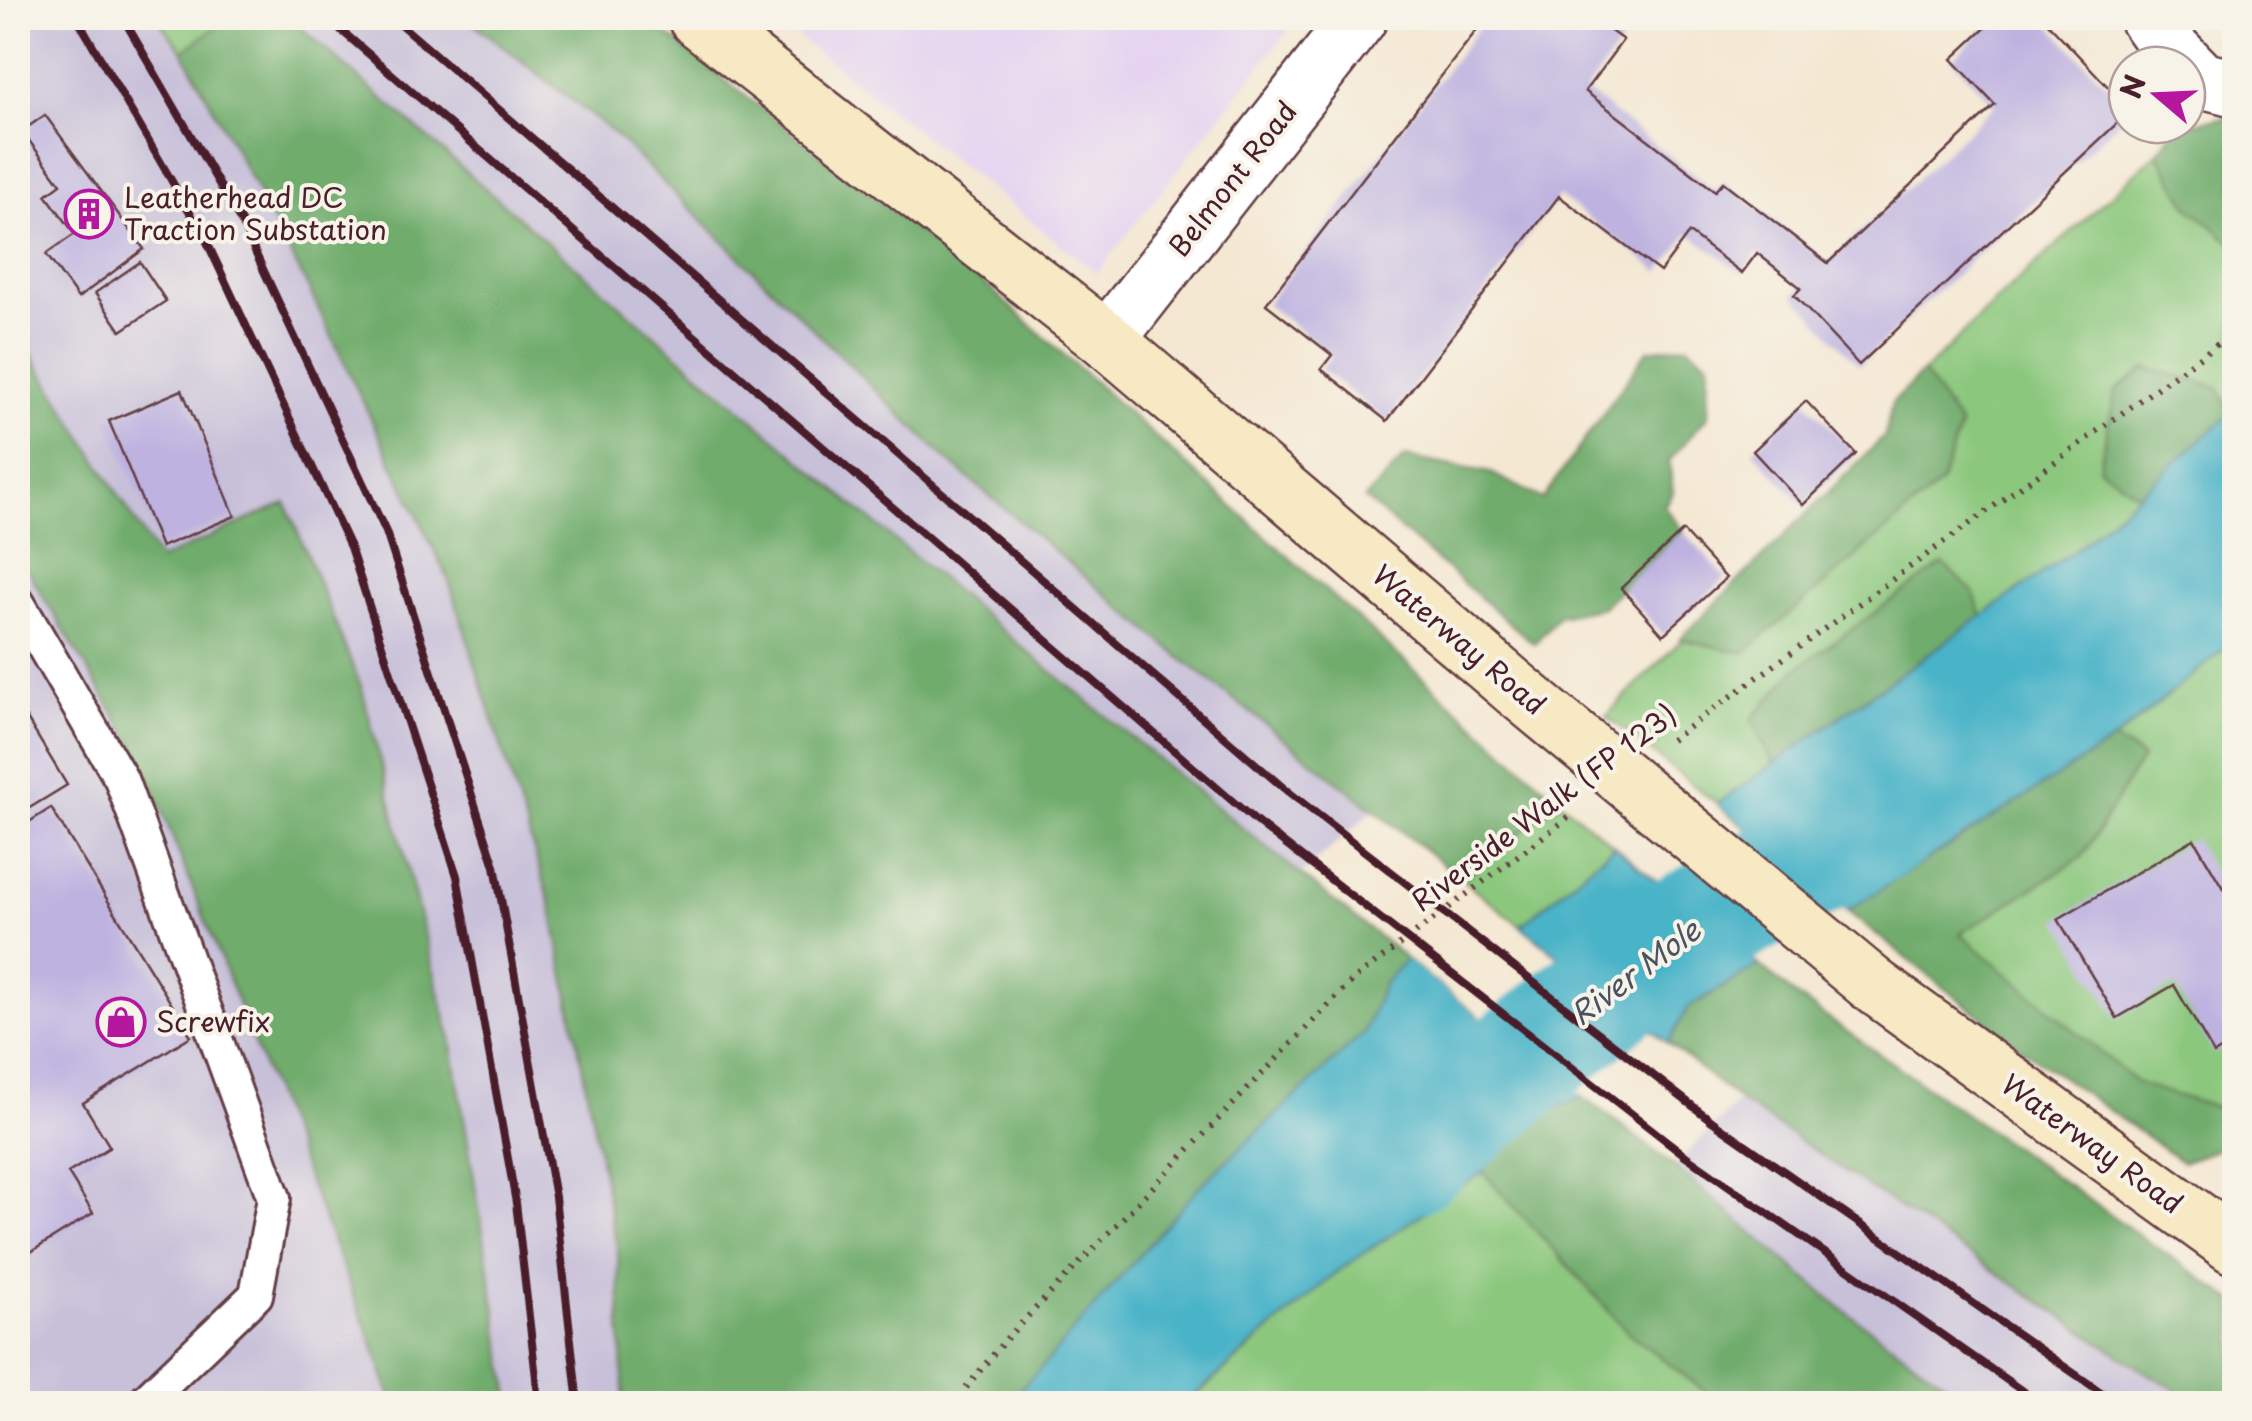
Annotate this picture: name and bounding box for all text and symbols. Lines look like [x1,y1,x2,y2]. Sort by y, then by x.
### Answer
north arrow [2107,45,2207,145]
text: N [2108,69,2156,104]
street label: Belmont Road [1157,91,1306,265]
place label: Leatherhead DC Traction Substation [124,175,387,250]
building icon: Leatherhead DC Traction Substation [63,188,115,240]
street label: Waterway Road [1364,553,1556,724]
street label: Riverside Walk (FP 123) [1401,693,1685,921]
water label: River Mole [1560,906,1710,1035]
shop icon: Screwfix [95,996,147,1048]
place label: Screwfix [156,999,270,1042]
street label: Waterway Road [1993,1062,2193,1223]

